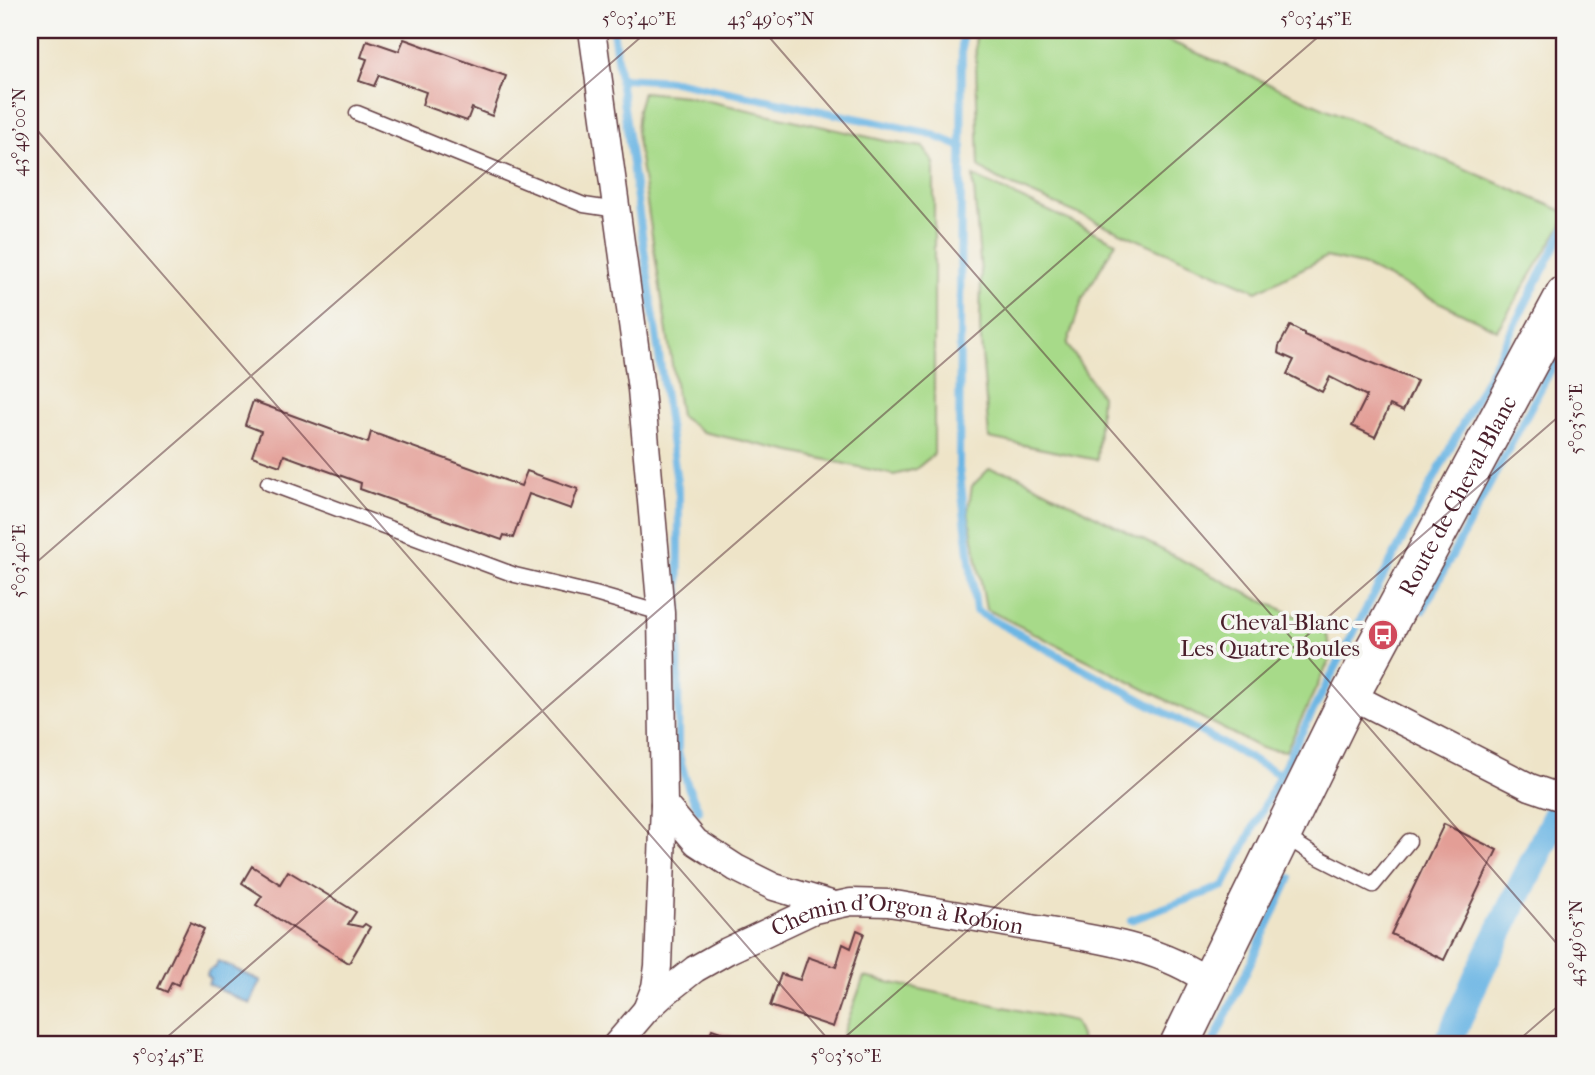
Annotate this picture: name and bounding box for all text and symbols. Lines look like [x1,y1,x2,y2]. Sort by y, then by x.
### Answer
text: 5°03'40"E [602,9,676,30]
text: 43°49'05"N [728,9,815,30]
text: 5°03'45"E [1280,9,1352,30]
text: 43°49'00"N [9,87,30,177]
text: 5°03'50"E [1566,383,1587,455]
street label: Route de Cheval-Blanc [1392,391,1522,600]
text: 5°03'40"E [9,524,30,598]
place label: Cheval-Blanc - Les Quatre Boules [1180,609,1363,662]
bus stop icon: Cheval-Blanc - Les Quatre Boules [1366,618,1400,652]
street label: Chemin d'Orgon à Robion [767,889,1026,942]
text: 43°49'05"N [1566,899,1587,986]
text: 5°03'45"E [132,1046,204,1067]
text: 5°03'50"E [810,1046,882,1067]

